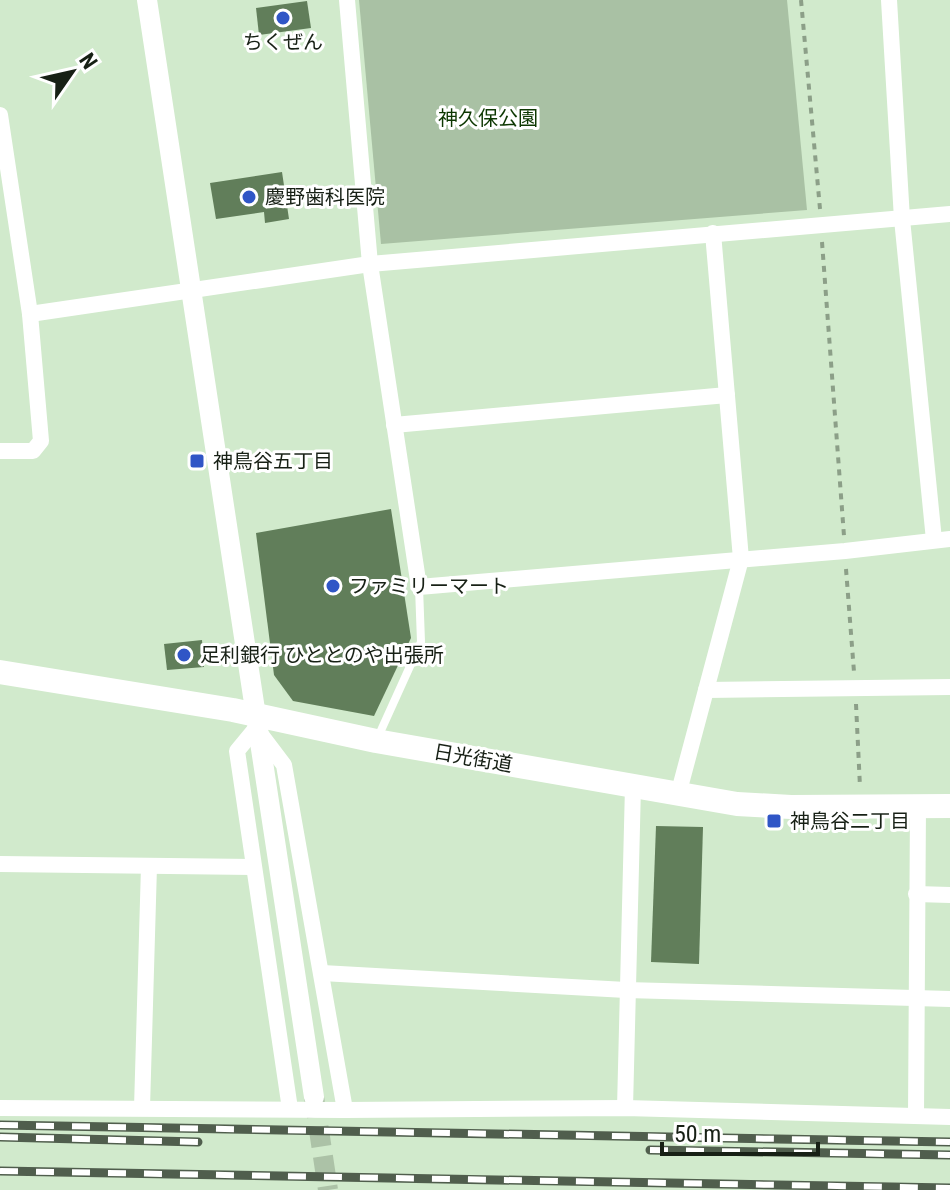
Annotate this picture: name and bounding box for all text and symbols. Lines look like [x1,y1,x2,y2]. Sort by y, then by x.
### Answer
marker: ちくぜん [274,9,292,27]
place label: ちくぜん [243,30,323,54]
north arrow [32,32,112,112]
text: N [74,49,102,74]
park label: 神久保公園 [438,106,538,130]
place label: 慶野歯科医院 [265,185,385,209]
marker: 慶野歯科医院 [240,188,258,206]
place label: 神鳥谷五丁目 [213,449,333,473]
marker: 神鳥谷五丁目 [188,452,206,470]
place label: ファミリーマート [349,574,509,598]
marker: ファミリーマート [324,577,342,595]
place label: 足利銀行 ひととのや出張所 [200,643,444,667]
marker: 足利銀行 ひととのや出張所 [175,646,193,664]
street label: 日光街道 [432,739,514,777]
place label: 神鳥谷二丁目 [790,809,910,833]
marker: 神鳥谷二丁目 [765,812,783,830]
scale bar [662,1106,818,1156]
text: 50 m [674,1120,721,1148]

